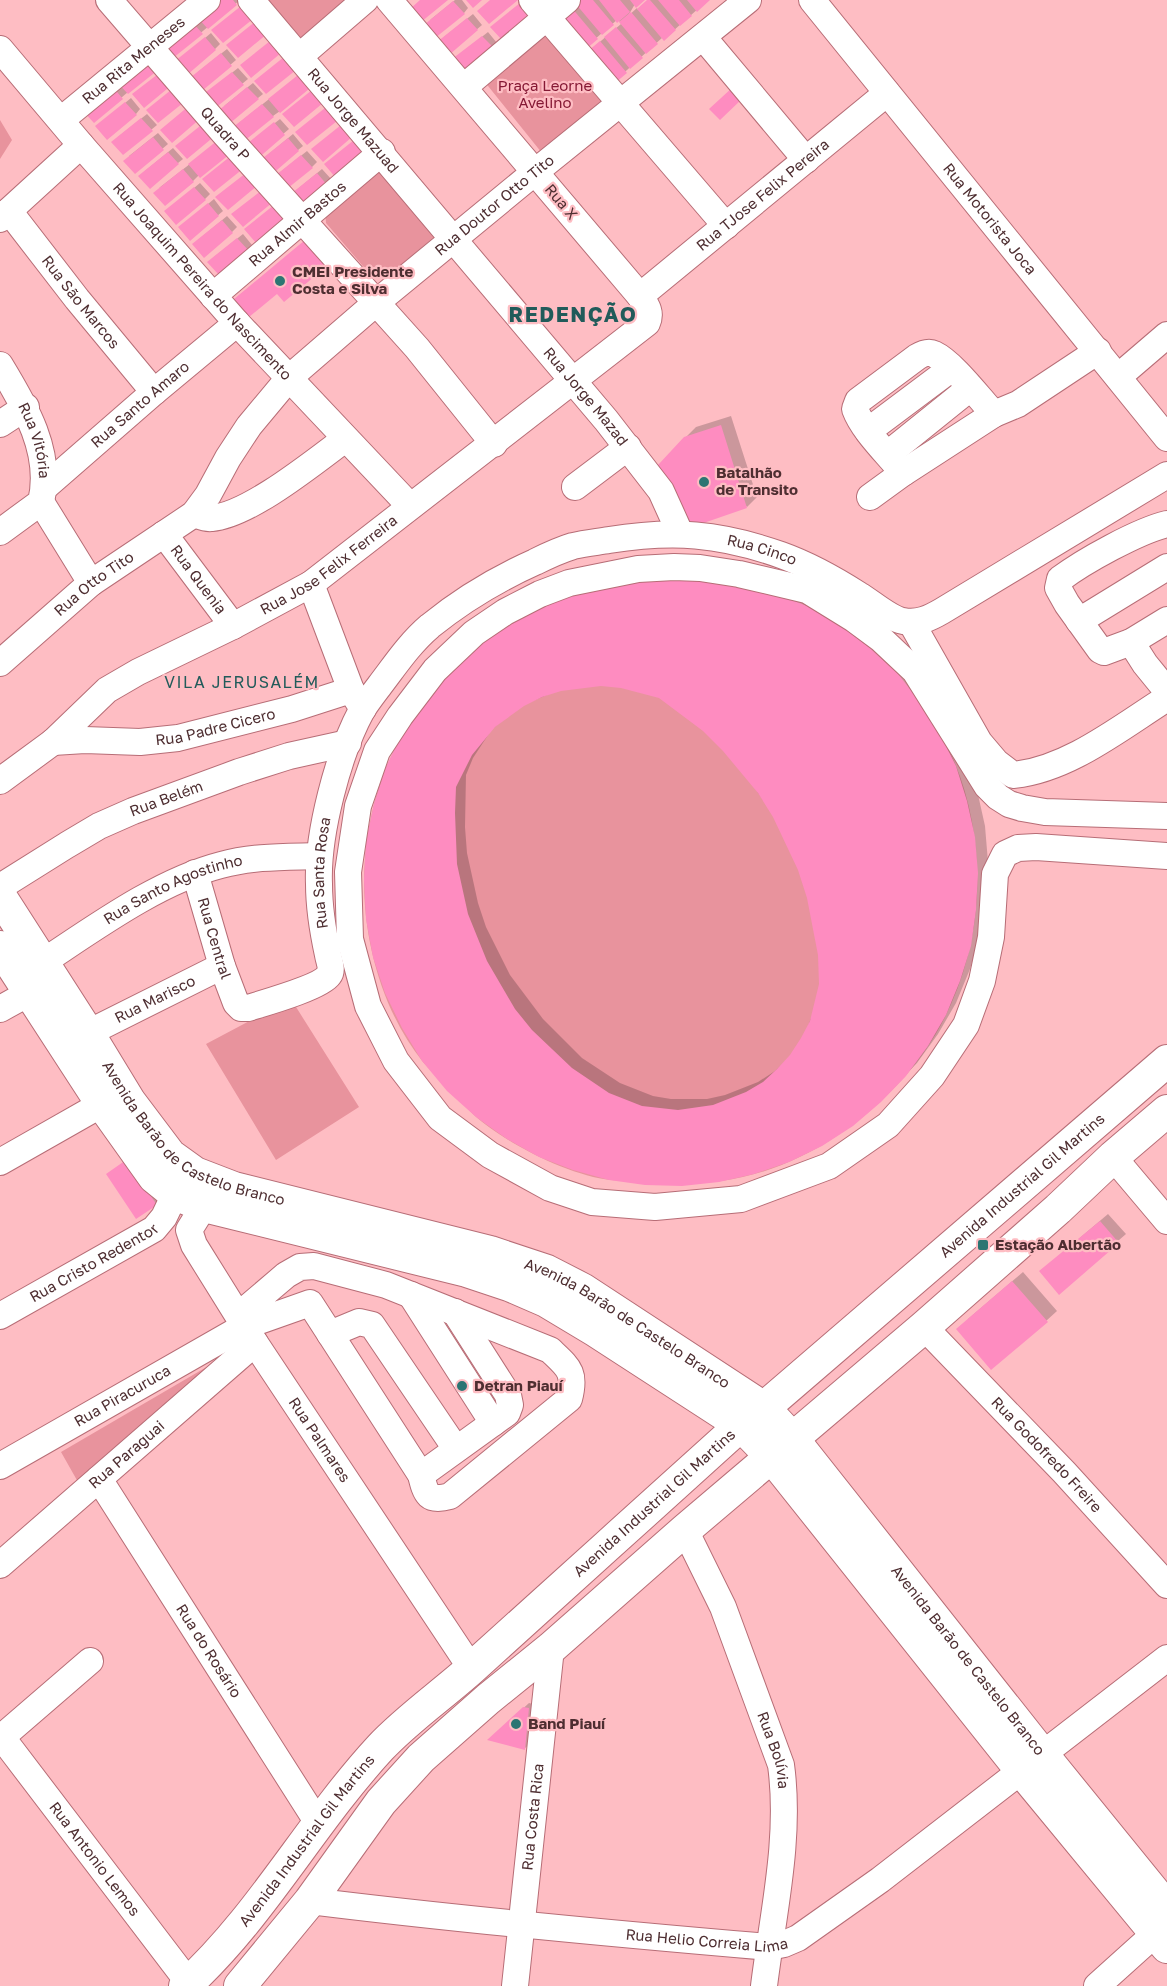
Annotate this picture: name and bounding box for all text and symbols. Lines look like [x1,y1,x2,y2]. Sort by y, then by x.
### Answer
street label: Rua Rita Meneses [78,12,188,107]
street label: Rua Jorge Mazuad [304,64,403,176]
park label: Praça Leorne Avelino [498,76,592,111]
street label: Quadra P [197,103,254,164]
street label: Rua TJose Felix Pereira [692,134,832,254]
street label: Rua Doutor Otto Tito [431,150,557,259]
street label: Rua Motorista Joca [940,159,1041,278]
street label: Rua Almir Bastos [244,177,349,270]
street label: Rua Joaquim Pereira do Nascimento [110,178,296,383]
street label: Rua X [542,180,582,223]
street label: Rua São Marcos [39,251,124,352]
place label: CMEI Presidente Costa e Silva [292,262,413,297]
marker: CMEI Presidente Costa e Silva [273,274,287,288]
district label: REDENÇÃO [509,301,637,327]
street label: Rua Jorge Mazad [540,343,633,449]
street label: Rua Santo Amaro [87,357,192,451]
street label: Rua Vitória [15,399,54,479]
place label: Batalhão de Transito [716,463,798,498]
marker: Batalhão de Transito [697,475,711,489]
street label: Rua Jose Felix Ferreira [257,511,400,618]
street label: Rua Cinco [726,530,800,568]
street label: Rua Quenia [167,541,231,617]
street label: Rua Otto Tito [50,547,137,619]
district label: VILA JERUSALÉM [164,672,320,692]
street label: Rua Padre Cicero [154,704,277,748]
street label: Rua Belém [127,776,205,819]
street label: Rua Santa Rosa [309,815,334,930]
street label: Rua Santo Agostinho [100,850,244,928]
street label: Rua Central [195,895,236,981]
street label: Rua Marisco [111,971,198,1026]
street label: Avenida Barão de Castelo Branco [99,1057,287,1208]
street label: Avenida Industrial Gil Martins [935,1109,1108,1261]
street label: Rua Cristo Redentor [26,1220,162,1305]
place label: Estação Albertão [995,1235,1121,1253]
marker: Estação Albertão [976,1238,990,1252]
street label: Avenida Barão de Castelo Branco [522,1254,734,1391]
street label: Rua Piracuruca [71,1361,173,1430]
place label: Detran Piauí [474,1376,564,1394]
marker: Detran Piauí [455,1379,469,1393]
street label: Rua Godofredo Freire [988,1392,1106,1516]
street label: Rua Palmares [286,1393,355,1485]
street label: Rua Paraguai [85,1416,168,1492]
street label: Avenida Industrial Gil Martins [569,1425,738,1580]
street label: Avenida Barão de Castelo Branco [888,1561,1049,1758]
street label: Rua do Rosário [173,1600,246,1701]
street label: Rua Bolívia [754,1709,793,1789]
place label: Band Piauí [528,1714,607,1732]
marker: Band Piauí [509,1717,523,1731]
street label: Avenida Industrial Gil Martins [235,1750,378,1930]
street label: Rua Costa Rica [517,1762,547,1871]
street label: Rua Antonio Lemos [46,1798,145,1919]
street label: Rua Helio Correia Lima [625,1924,789,1955]

